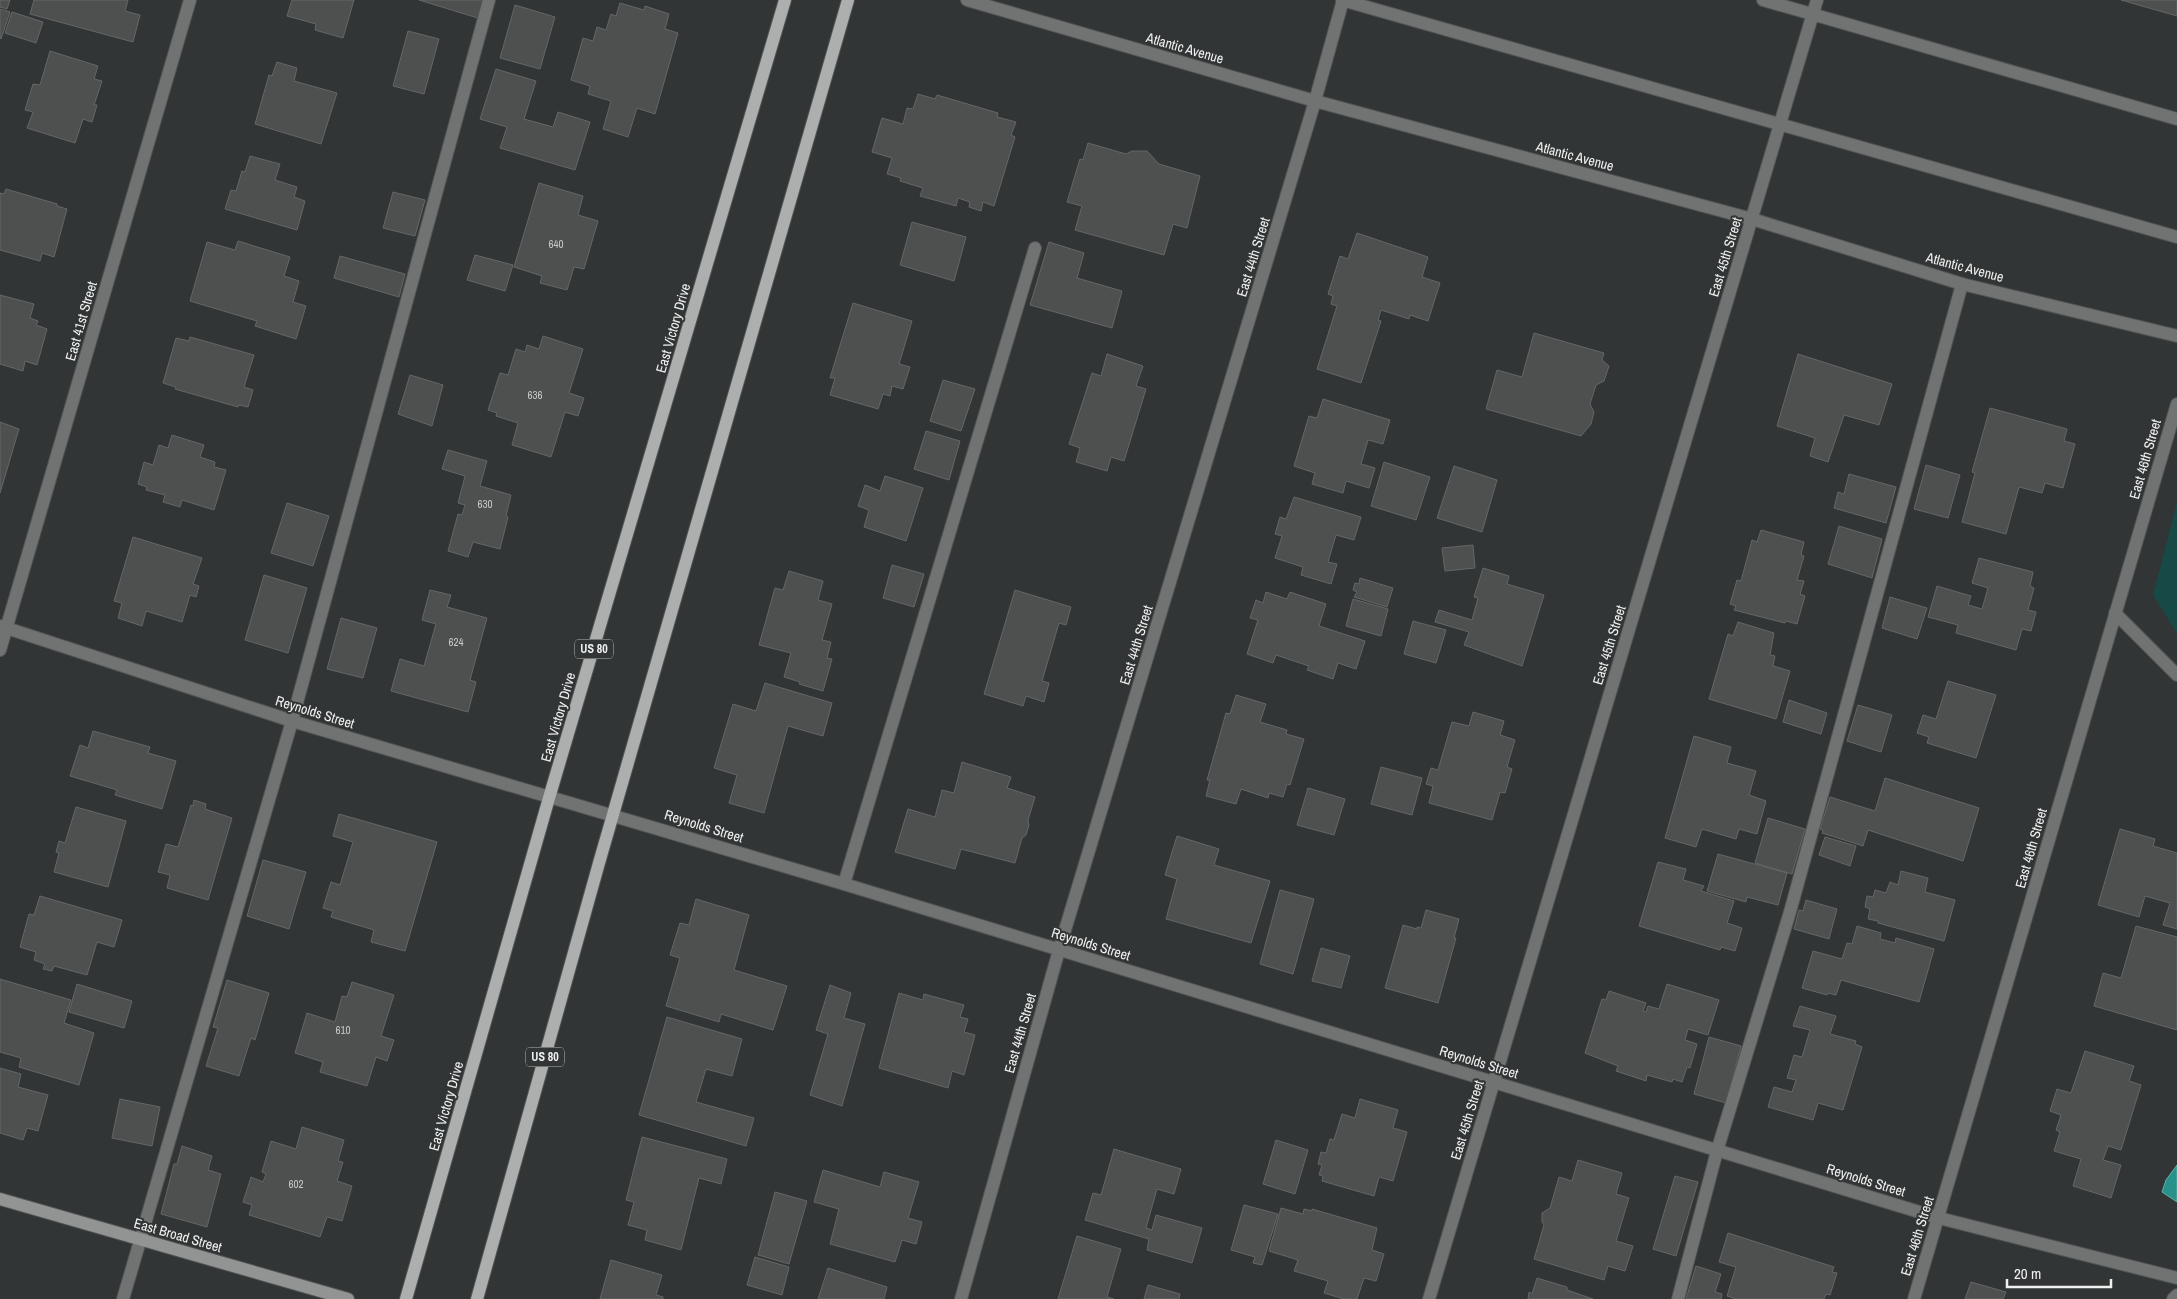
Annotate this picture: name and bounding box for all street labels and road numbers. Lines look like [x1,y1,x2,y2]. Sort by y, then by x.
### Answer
street label: Atlantic Avenue [1143,28,1226,68]
street label: Atlantic Avenue [1533,137,1616,175]
street label: East 44th Street [1232,215,1274,299]
street label: East 45th Street [1704,215,1746,299]
street label: Atlantic Avenue [1923,248,2006,286]
street label: East 41st Street [61,279,101,363]
street label: East Victory Drive [652,281,694,375]
street label: East 46th Street [2125,417,2165,501]
street label: East 44th Street [1115,603,1157,687]
street label: East 45th Street [1588,603,1630,687]
road number: US 80 [575,640,613,659]
street label: East Victory Drive [537,670,579,764]
street label: Reynolds Street [273,691,357,733]
street label: Reynolds Street [662,805,746,847]
street label: East 46th Street [2011,806,2051,890]
street label: Reynolds Street [1049,923,1133,965]
street label: East 44th Street [1000,991,1040,1075]
street label: Reynolds Street [1437,1041,1521,1083]
road number: US 80 [526,1048,564,1066]
street label: East Victory Drive [425,1059,467,1153]
street label: East 45th Street [1446,1078,1488,1162]
street label: Reynolds Street [1824,1159,1908,1201]
street label: East 46th Street [1896,1194,1938,1278]
street label: East Broad Street [132,1214,224,1256]

